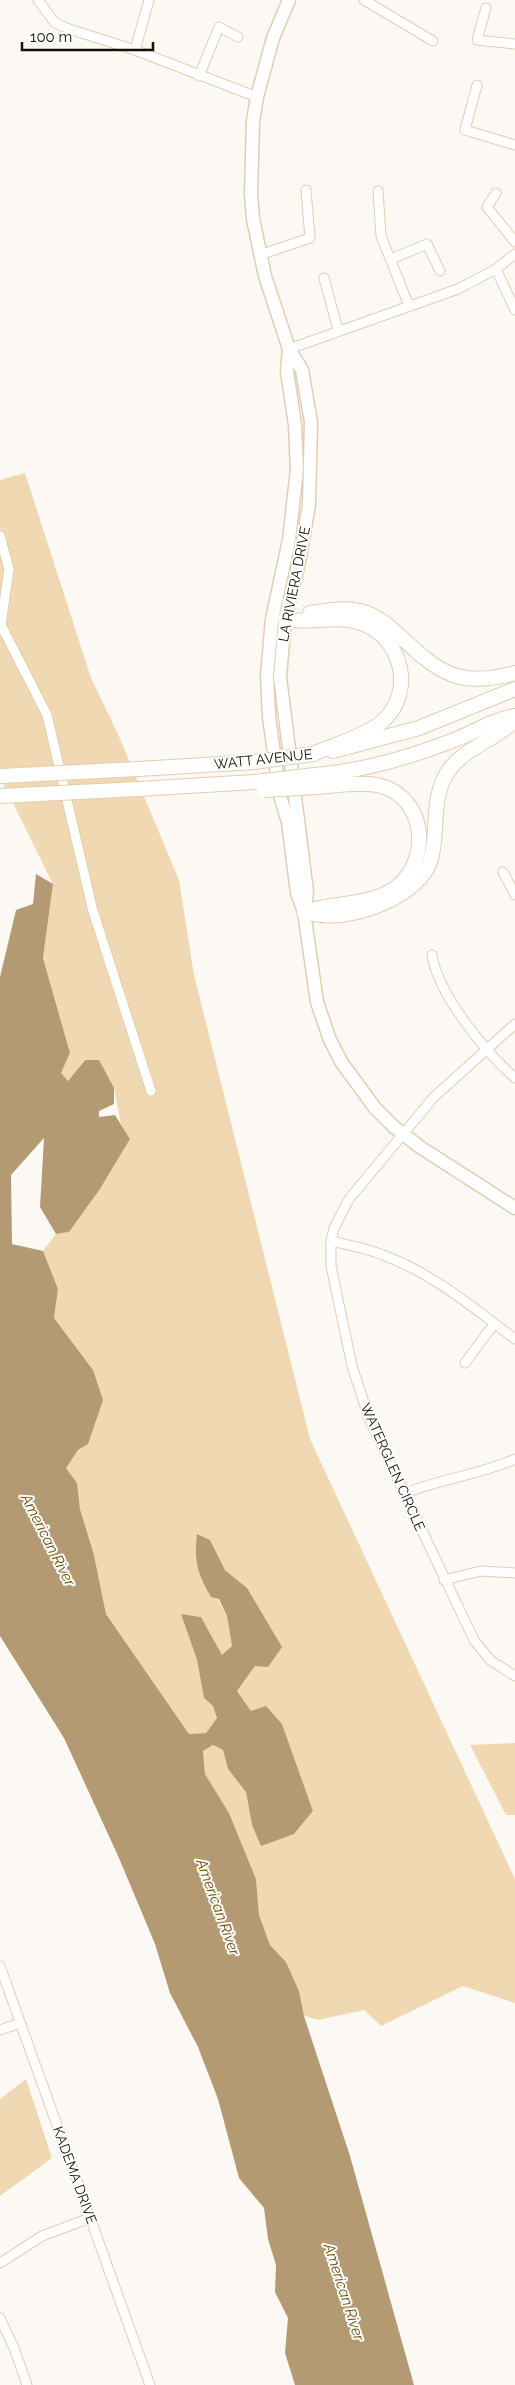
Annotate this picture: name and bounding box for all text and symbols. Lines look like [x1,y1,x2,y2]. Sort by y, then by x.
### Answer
scale bar [22,20,154,52]
text: 100 m [30,28,72,46]
street label: LA RIVIERA DRIVE [275,525,313,643]
street label: WATT AVENUE [213,746,313,772]
street label: WATERGLEN CIRCLE [358,1401,428,1533]
water label: American River [17,1490,79,1590]
water label: American River [192,1855,244,1958]
street label: KADEMA DRIVE [50,2124,100,2226]
water label: American River [319,2240,368,2344]

